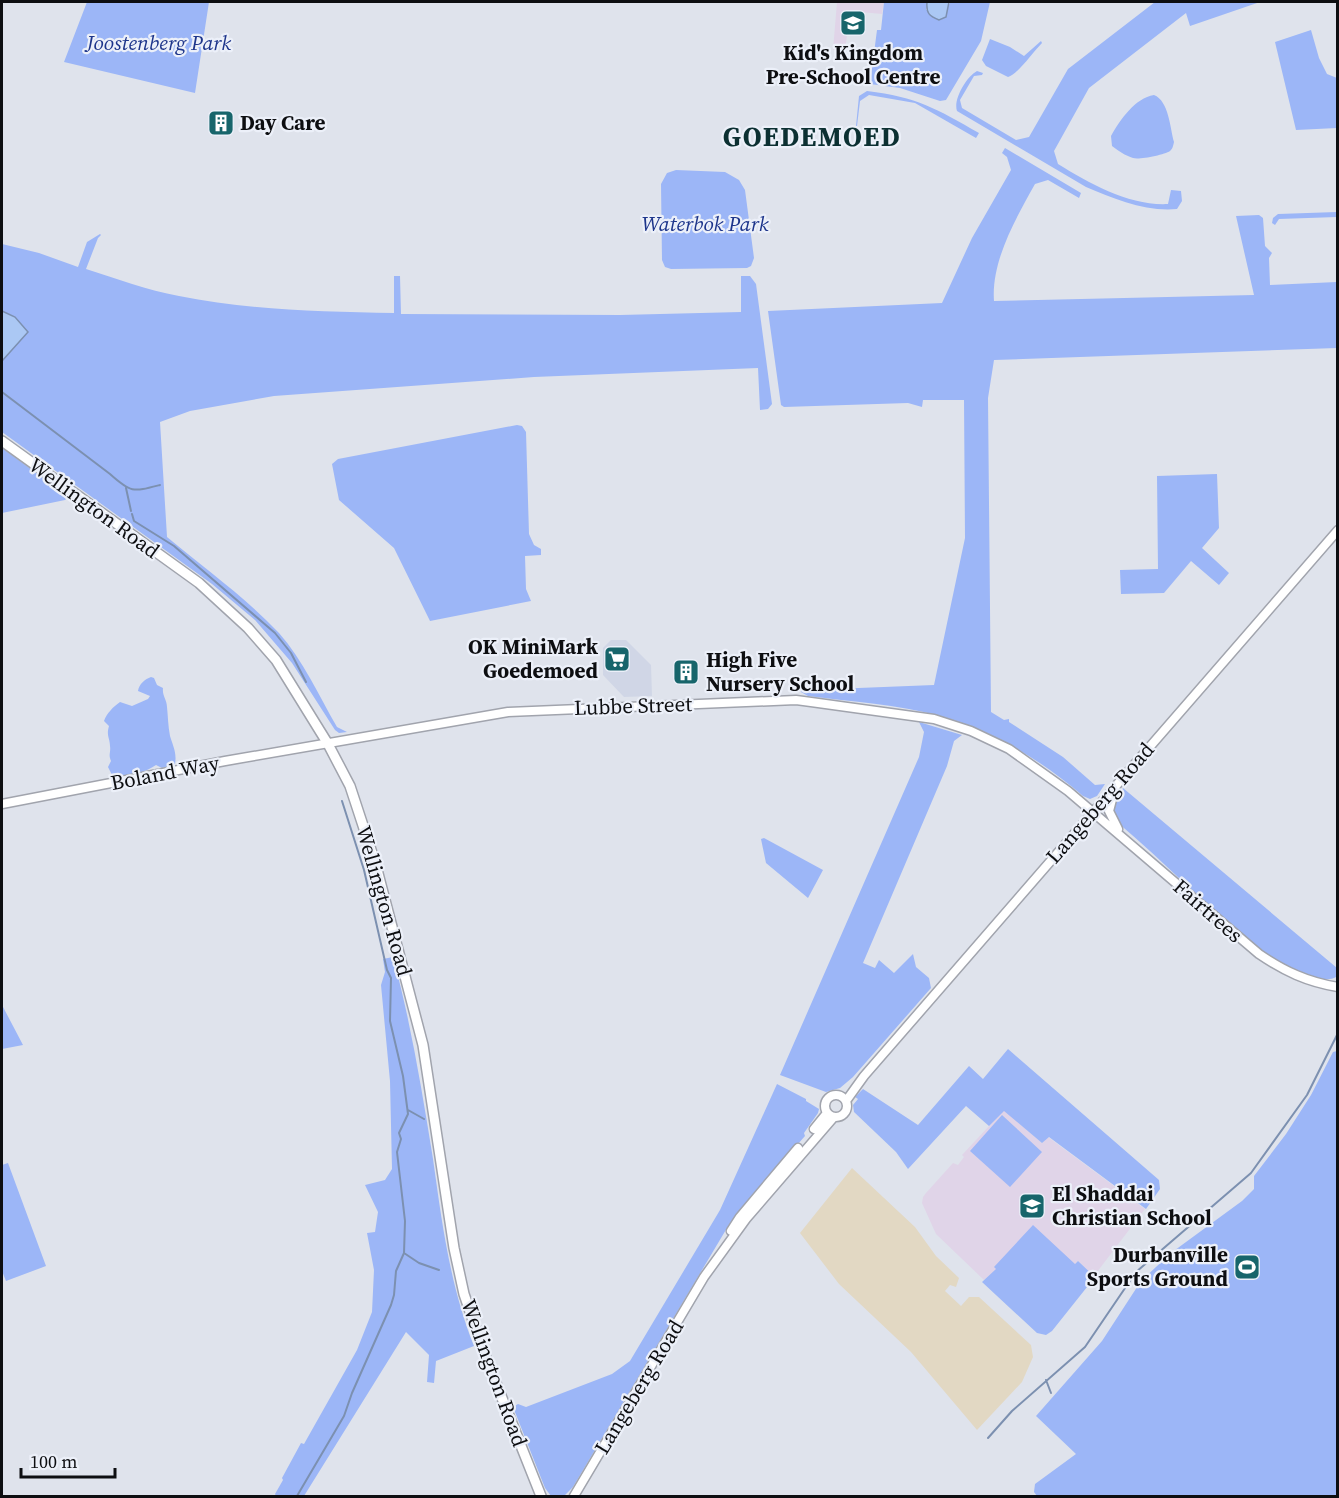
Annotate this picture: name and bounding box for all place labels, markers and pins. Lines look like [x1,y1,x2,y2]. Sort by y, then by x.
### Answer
school or university icon: Kid's Kingdom Pre-School Centre [838,8,868,38]
place label: Kid's Kingdom Pre-School Centre [766,38,940,91]
building icon: Day Care [206,108,236,138]
place label: Day Care [240,108,326,137]
place label: OK MiniMark Goedemoed [468,632,599,685]
supermarket icon: OK MiniMark Goedemoed [602,644,632,674]
place label: High Five Nursery School [706,645,855,698]
building icon: High Five Nursery School [671,657,701,687]
place label: El Shaddai Christian School [1052,1179,1212,1232]
school or university icon: El Shaddai Christian School [1017,1191,1047,1221]
place label: Durbanville Sports Ground [1087,1240,1229,1293]
sports icon: Durbanville Sports Ground [1232,1252,1262,1282]

